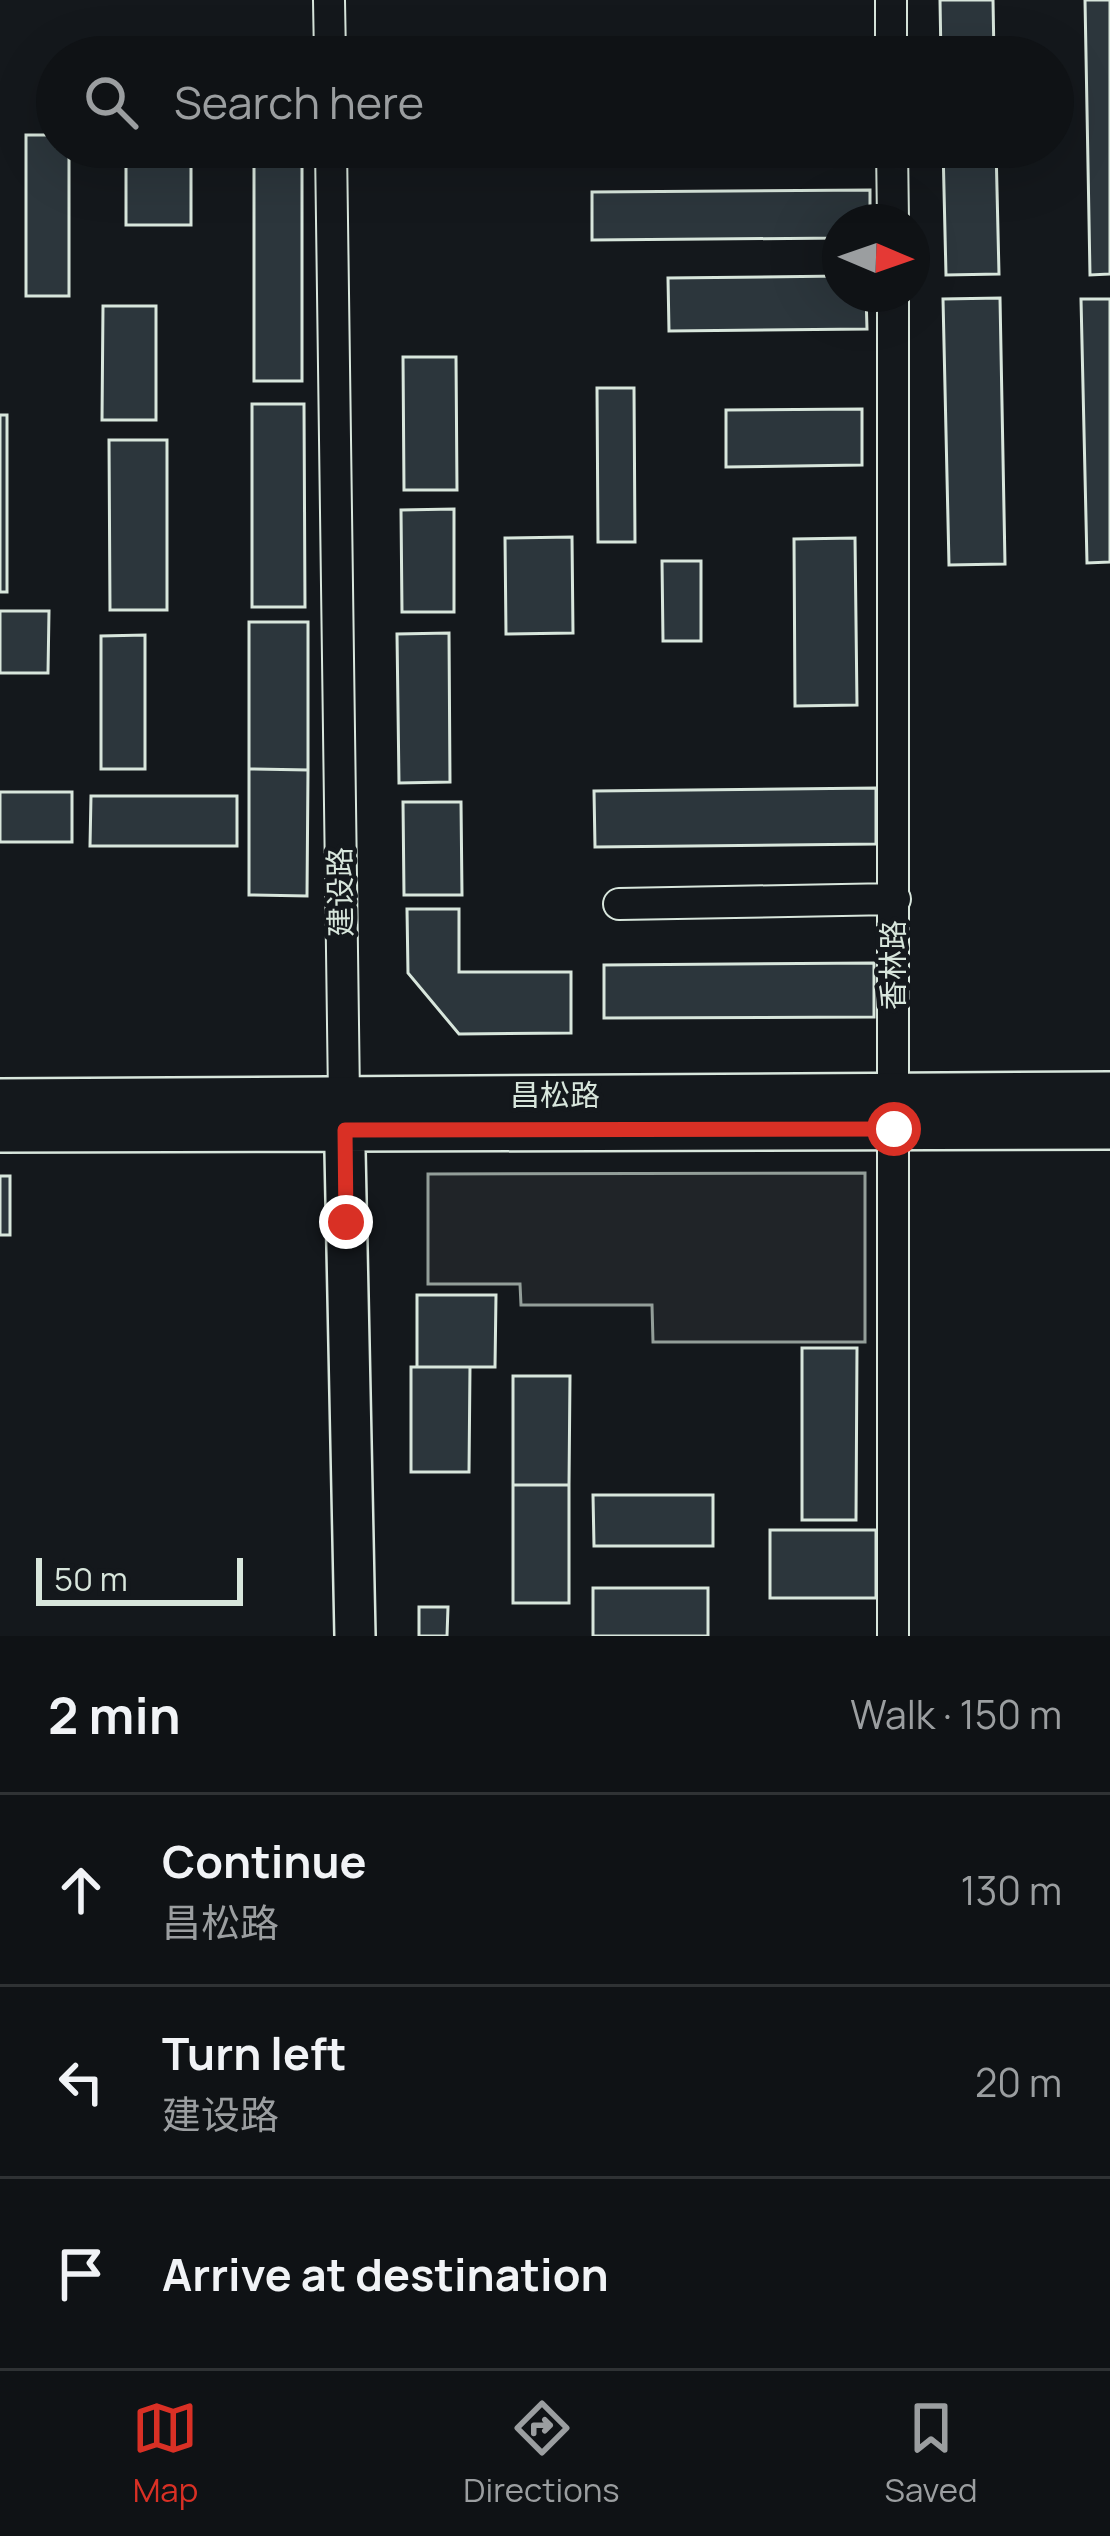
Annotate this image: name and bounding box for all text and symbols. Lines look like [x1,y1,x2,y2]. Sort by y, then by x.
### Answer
search box [36,36,1074,168]
icon: search [78,69,144,135]
text: Search here [174,71,424,133]
north arrow [822,204,930,312]
street label: 建设路 [318,847,361,937]
street label: 香林路 [872,920,913,1010]
street label: 昌松路 [510,1074,600,1115]
route start [867,1102,921,1156]
route end [319,1195,373,1249]
scale bar [36,1552,243,1605]
text: 50 m [54,1556,128,1601]
text: 2 min [48,1680,181,1749]
text: Walk · 150 m [850,1687,1062,1741]
text: Continue [162,1830,367,1892]
icon: ahead [48,1857,114,1923]
text: 130 m [961,1863,1062,1917]
text: 昌松路 [162,1895,279,1949]
text: Turn left [162,2022,347,2084]
icon: left [48,2049,114,2115]
text: 20 m [975,2055,1062,2109]
text: 建设路 [162,2087,279,2141]
icon: arrive [48,2241,114,2307]
text: Arrive at destination [162,2243,609,2305]
tab: Map [132,2395,198,2512]
tab: Directions [463,2395,620,2512]
tab: Saved [885,2395,978,2512]

